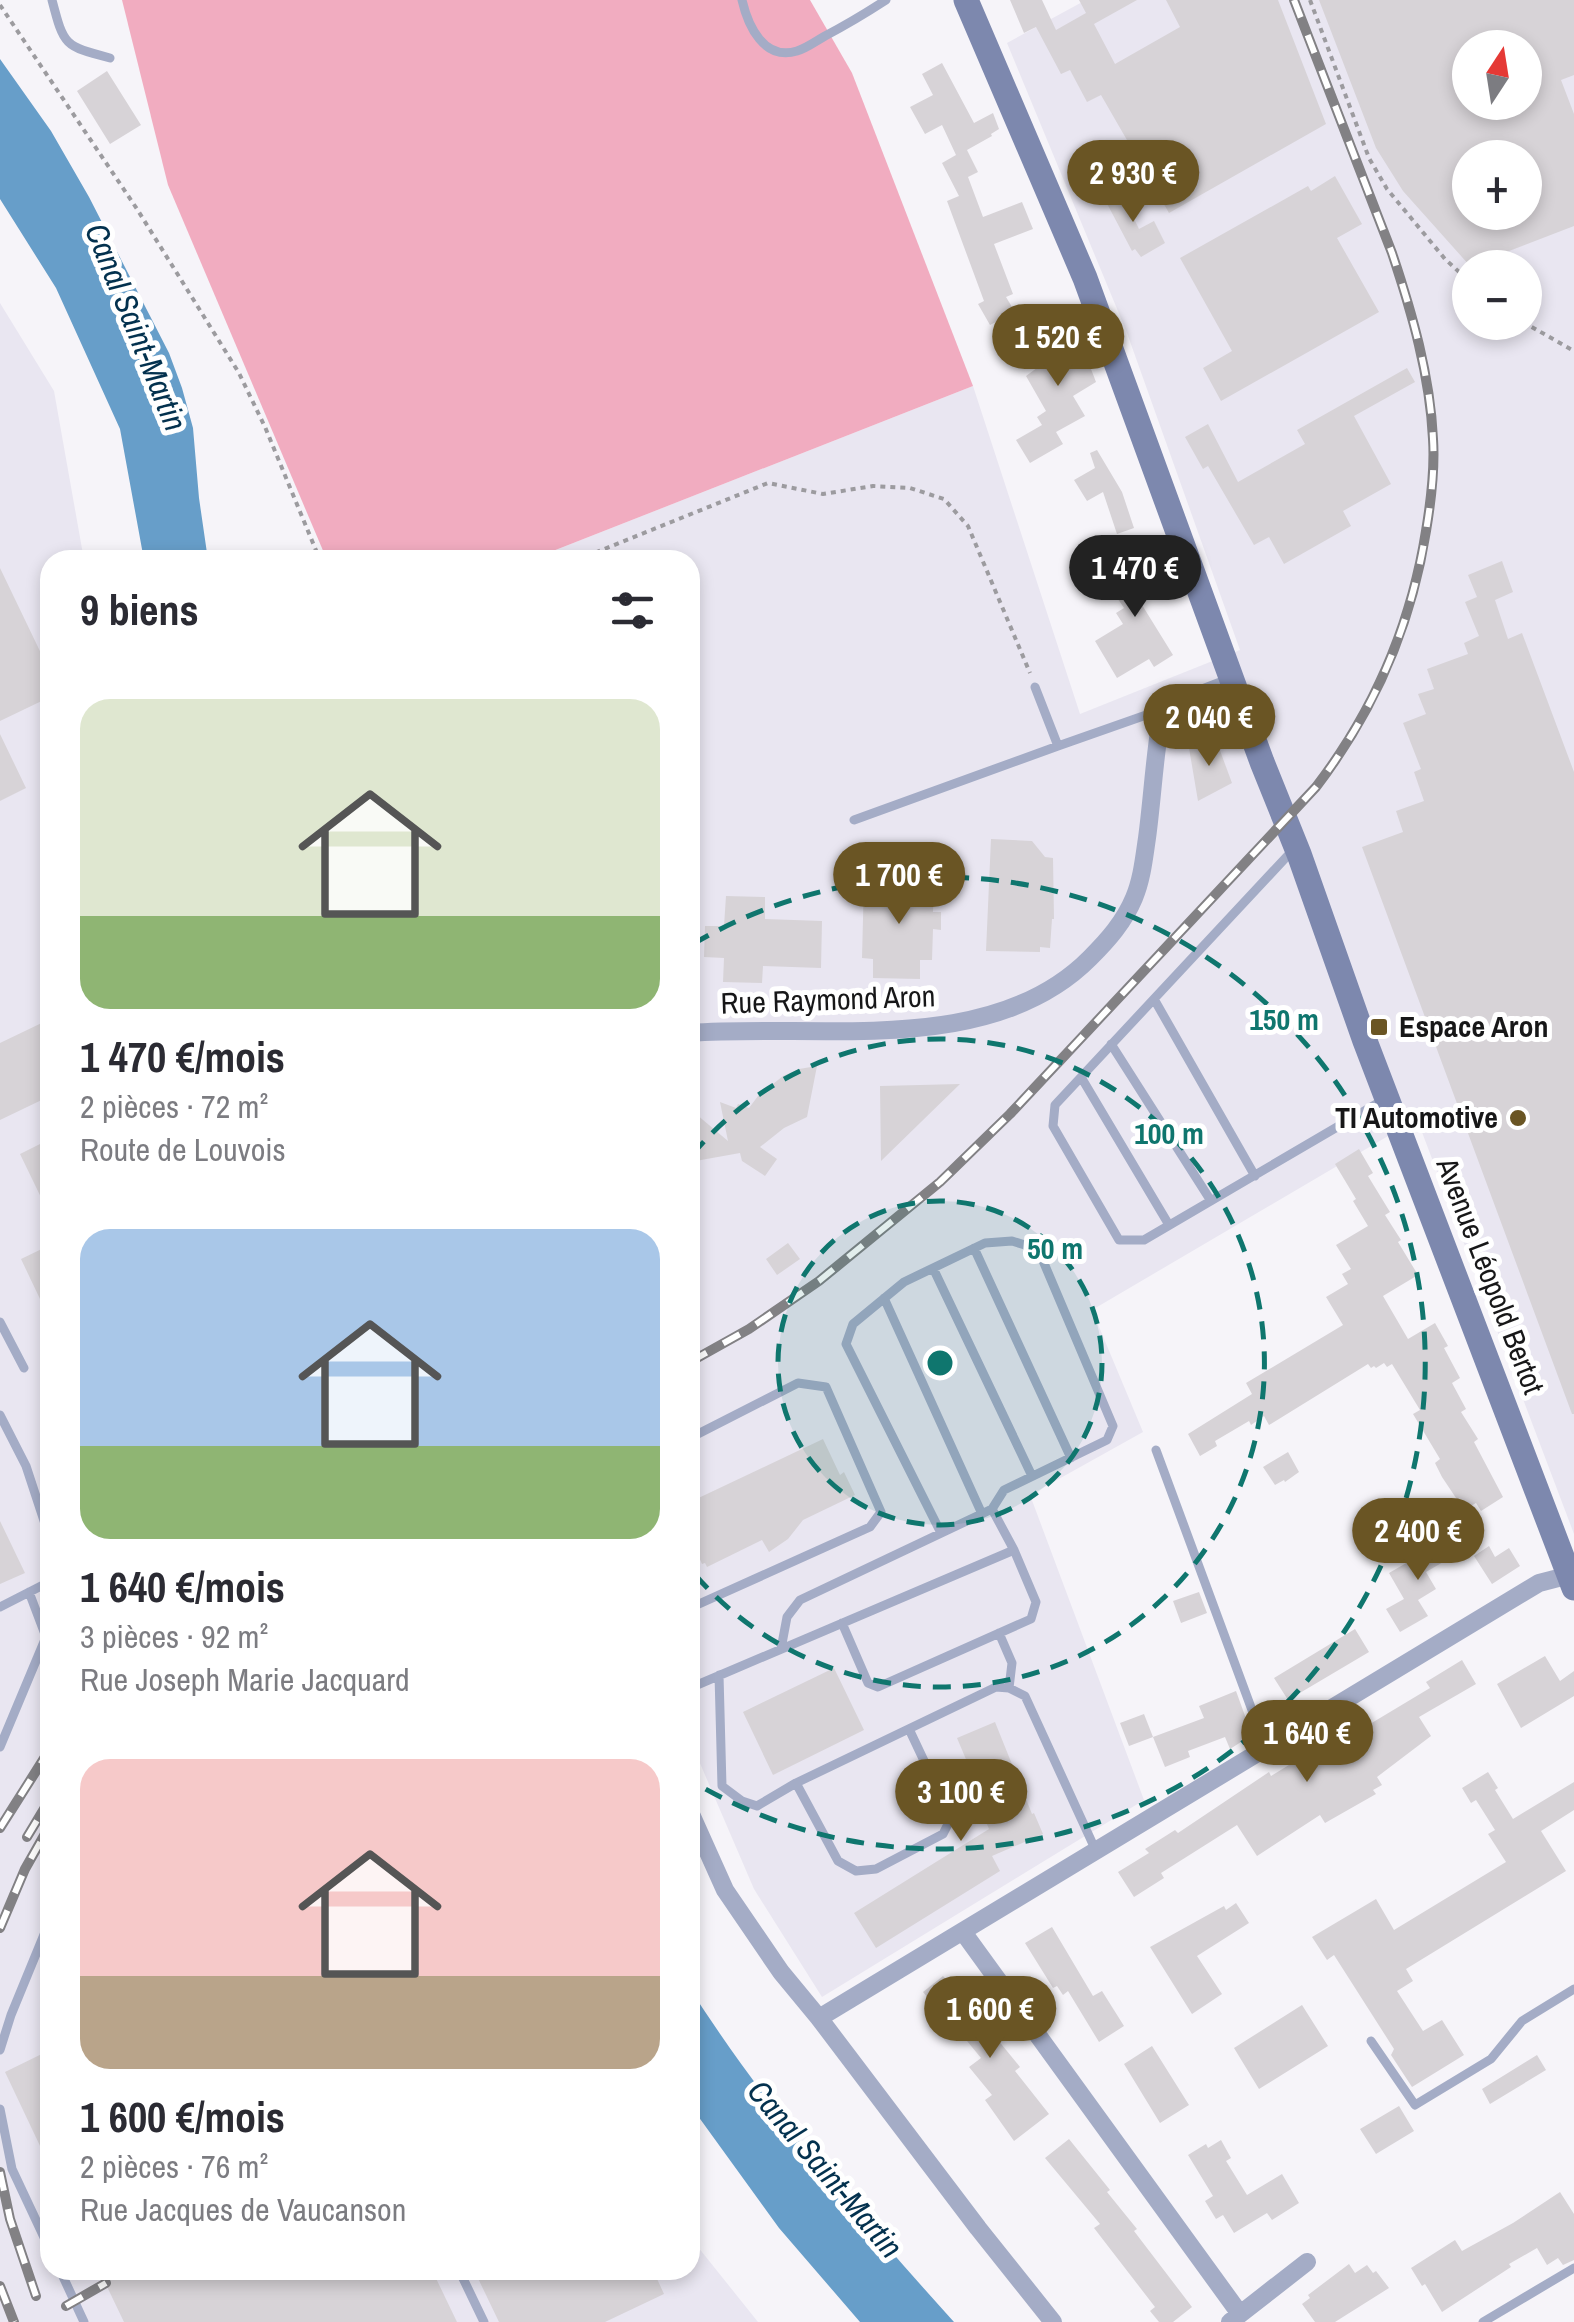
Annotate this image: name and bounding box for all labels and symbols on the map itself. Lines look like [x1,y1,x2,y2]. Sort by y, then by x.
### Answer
north arrow [1452,30,1542,120]
pin: 2 930 € [1041,140,1225,225]
water label: Canal Saint-Martin [75,217,198,437]
pin: 1 520 € [966,304,1150,389]
pin: 1 470 € [1043,535,1227,620]
pin: 2 040 € [1117,684,1301,769]
pin: 1 700 € [807,842,991,927]
street label: Rue Raymond Aron [720,975,936,1023]
text: 150 m [1249,999,1319,1039]
place label: Espace Aron [1399,1006,1549,1046]
marker: Espace Aron [1368,1016,1390,1038]
place label: TI Automotive [1335,1097,1498,1137]
marker: TI Automotive [1507,1107,1529,1129]
text: 100 m [1134,1113,1204,1153]
street label: Avenue Léopold Bertot [1427,1151,1554,1400]
text: 50 m [1027,1228,1083,1268]
centre of rings [922,1345,958,1381]
pin: 2 400 € [1326,1498,1510,1583]
pin: 1 640 € [1215,1700,1399,1785]
pin: 3 100 € [869,1759,1053,1844]
pin: 1 600 € [898,1976,1082,2061]
water label: Canal Saint-Martin [738,2071,913,2267]

